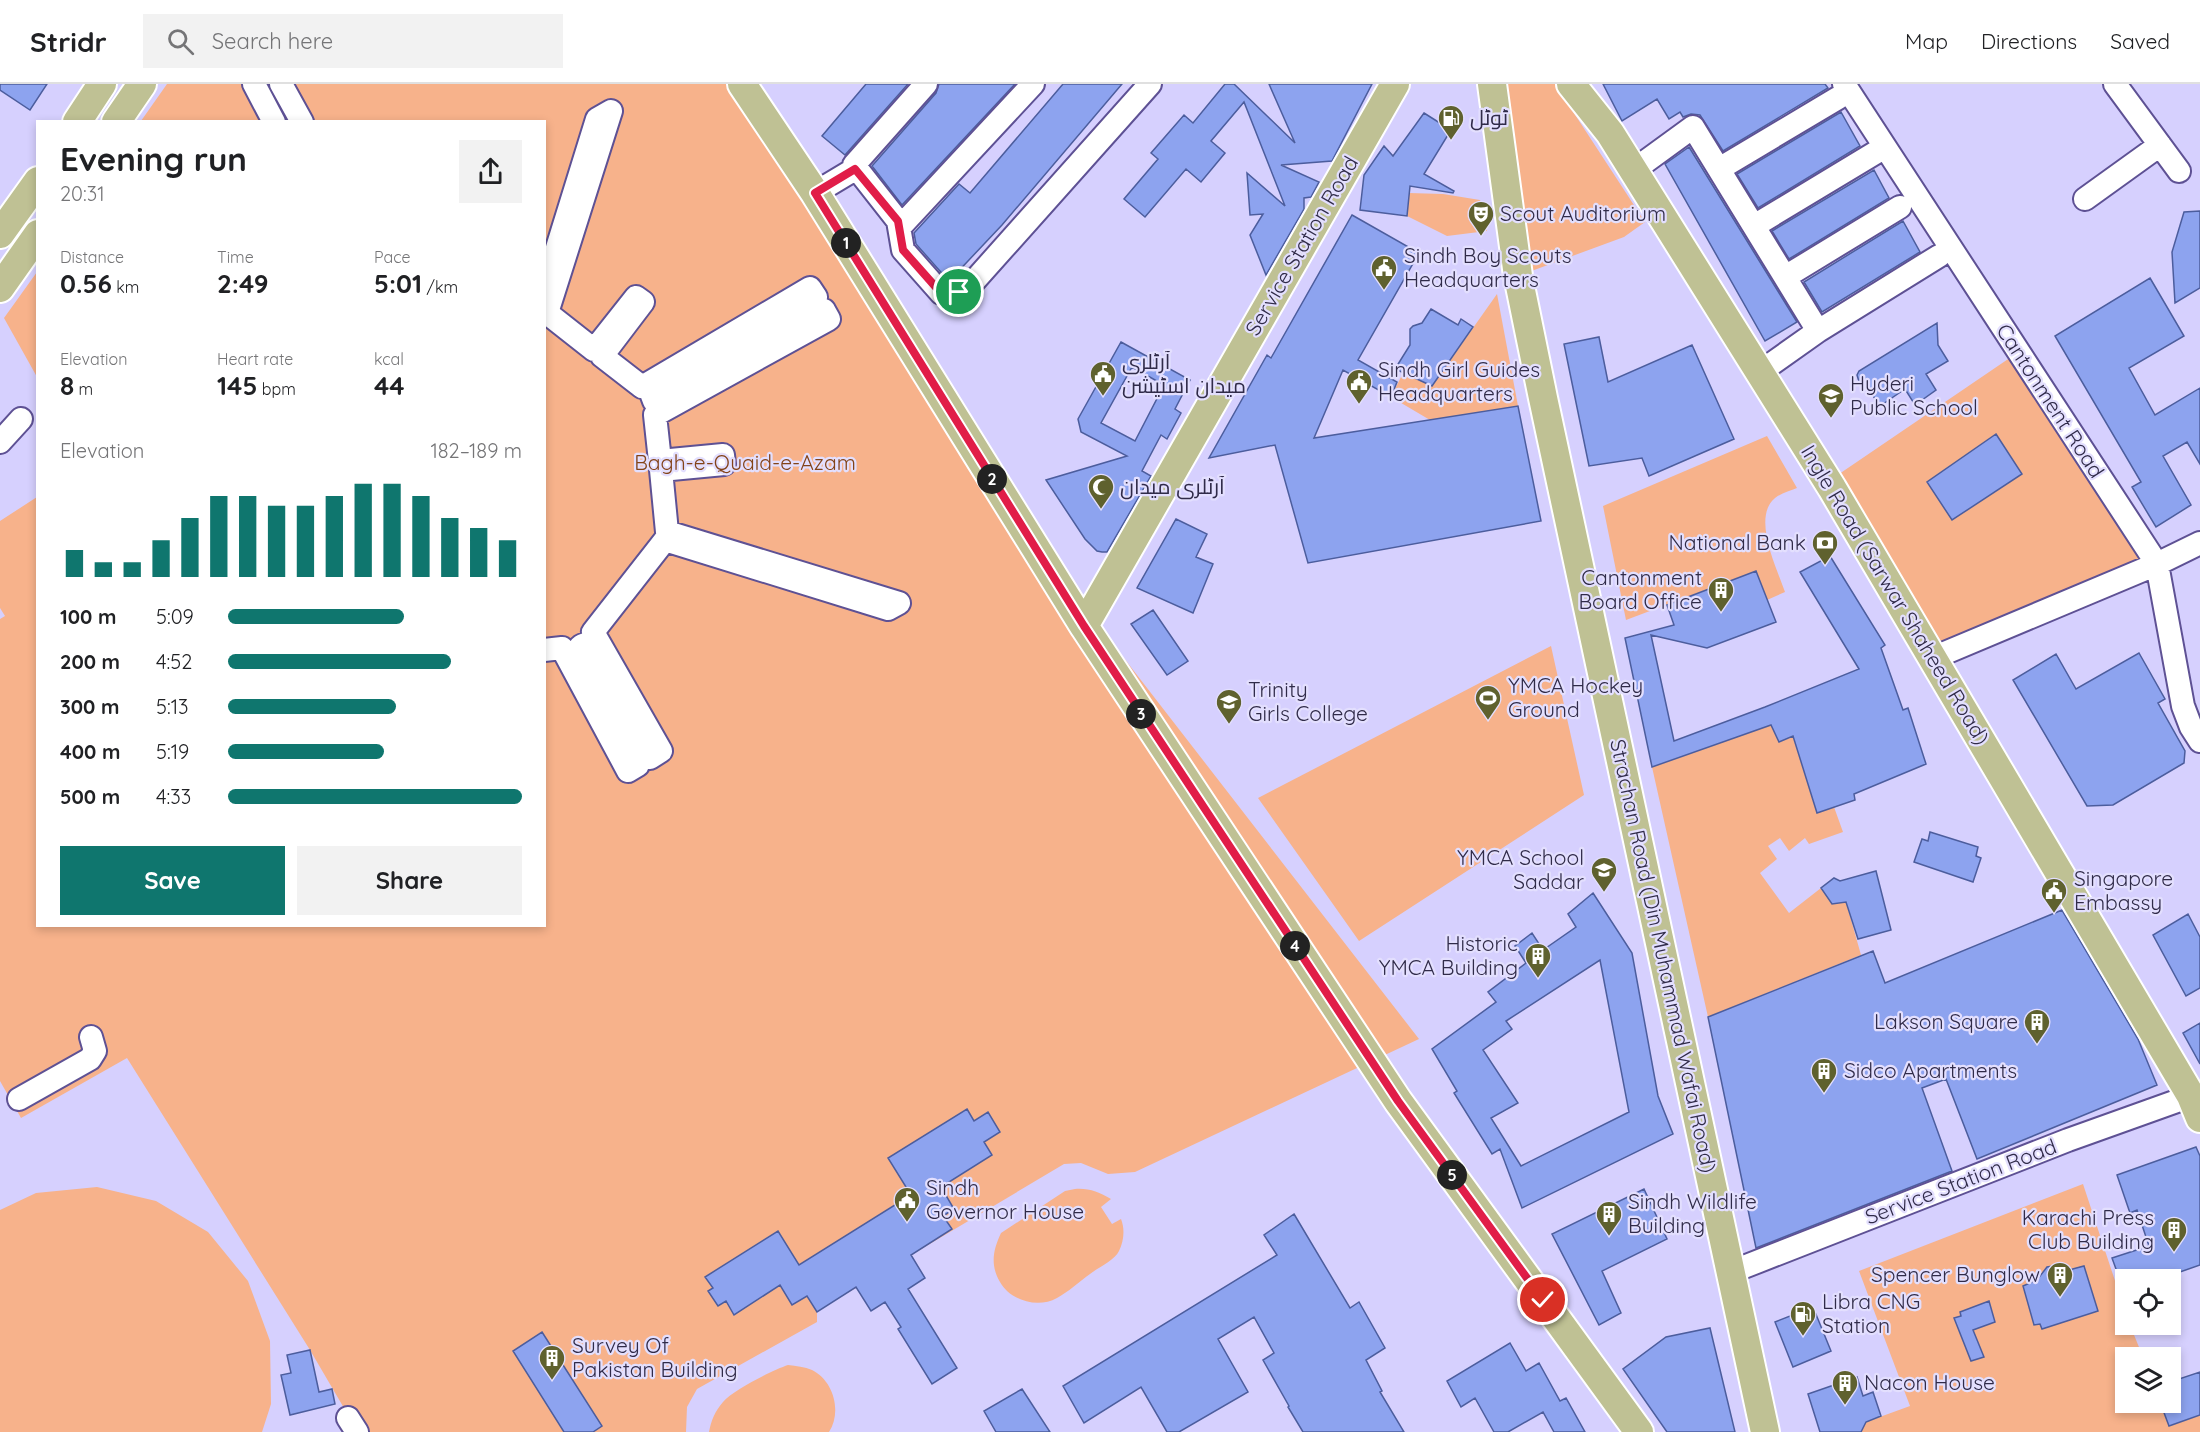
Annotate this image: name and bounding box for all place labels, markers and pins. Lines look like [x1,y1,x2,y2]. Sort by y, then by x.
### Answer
fuel station icon: ٹوٹل [1436,103,1466,141]
place label: ٹوٹل [1470,104,1508,131]
theatre icon: Scout Auditorium [1466,199,1496,237]
place label: Scout Auditorium [1500,200,1666,226]
pin: 1 [831,228,861,258]
place label: Sindh Boy Scouts Headquarters [1404,242,1572,292]
public building icon: Sindh Boy Scouts Headquarters [1369,253,1399,291]
pin [933,266,984,317]
place label: آرٹلری میدان اسٹیشن [1122,348,1246,399]
place label: Sindh Girl Guides Headquarters [1378,356,1540,406]
public building icon: آرٹلری میدان اسٹیشن [1088,359,1118,397]
public building icon: Sindh Girl Guides Headquarters [1344,367,1374,405]
place label: Hyderi Public School [1850,370,1978,420]
school or university icon: Hyderi Public School [1816,381,1846,419]
pin: 2 [977,464,1007,494]
mosque icon: آرٹلری میدان [1086,472,1116,510]
place label: آرٹلری میدان [1120,473,1225,500]
bank icon: National Bank [1810,528,1840,566]
place label: National Bank [1668,529,1806,555]
place label: Cantonment Board Office [1578,564,1702,614]
building icon: Cantonment Board Office [1706,575,1736,613]
place label: YMCA Hockey Ground [1508,672,1643,722]
place label: Trinity Girls College [1248,676,1368,726]
sports icon: YMCA Hockey Ground [1473,683,1503,721]
school or university icon: Trinity Girls College [1214,687,1244,725]
pin: 3 [1126,699,1156,729]
place label: YMCA School Saddar [1457,844,1584,894]
school or university icon: YMCA School Saddar [1589,855,1619,893]
place label: Singapore Embassy [2074,865,2173,915]
public building icon: Singapore Embassy [2039,876,2069,914]
place label: Historic YMCA Building [1379,930,1518,980]
pin: 4 [1280,931,1310,961]
building icon: Historic YMCA Building [1523,941,1553,979]
building icon: Lakson Square [2022,1007,2052,1045]
place label: Lakson Square [1874,1008,2018,1034]
building icon: Sidco Apartments [1809,1056,1839,1094]
place label: Sidco Apartments [1844,1057,2017,1083]
pin: 5 [1437,1160,1467,1190]
place label: Sindh Governor House [926,1174,1084,1224]
public building icon: Sindh Governor House [892,1185,922,1223]
place label: Sindh Wildlife Building [1628,1188,1757,1238]
building icon: Sindh Wildlife Building [1594,1199,1624,1237]
place label: Karachi Press Club Building [2022,1204,2154,1254]
building icon: Karachi Press Club Building [2159,1215,2189,1253]
building icon: Spencer Bunglow [2045,1260,2075,1298]
place label: Spencer Bunglow [1871,1261,2040,1287]
pin [1517,1274,1568,1325]
place label: Libra CNG Station [1822,1288,1920,1338]
fuel station icon: Libra CNG Station [1788,1299,1818,1337]
place label: Survey Of Pakistan Building [572,1332,738,1382]
building icon: Survey Of Pakistan Building [537,1343,567,1381]
building icon: Nacon House [1830,1368,1860,1406]
place label: Nacon House [1864,1369,1995,1395]

